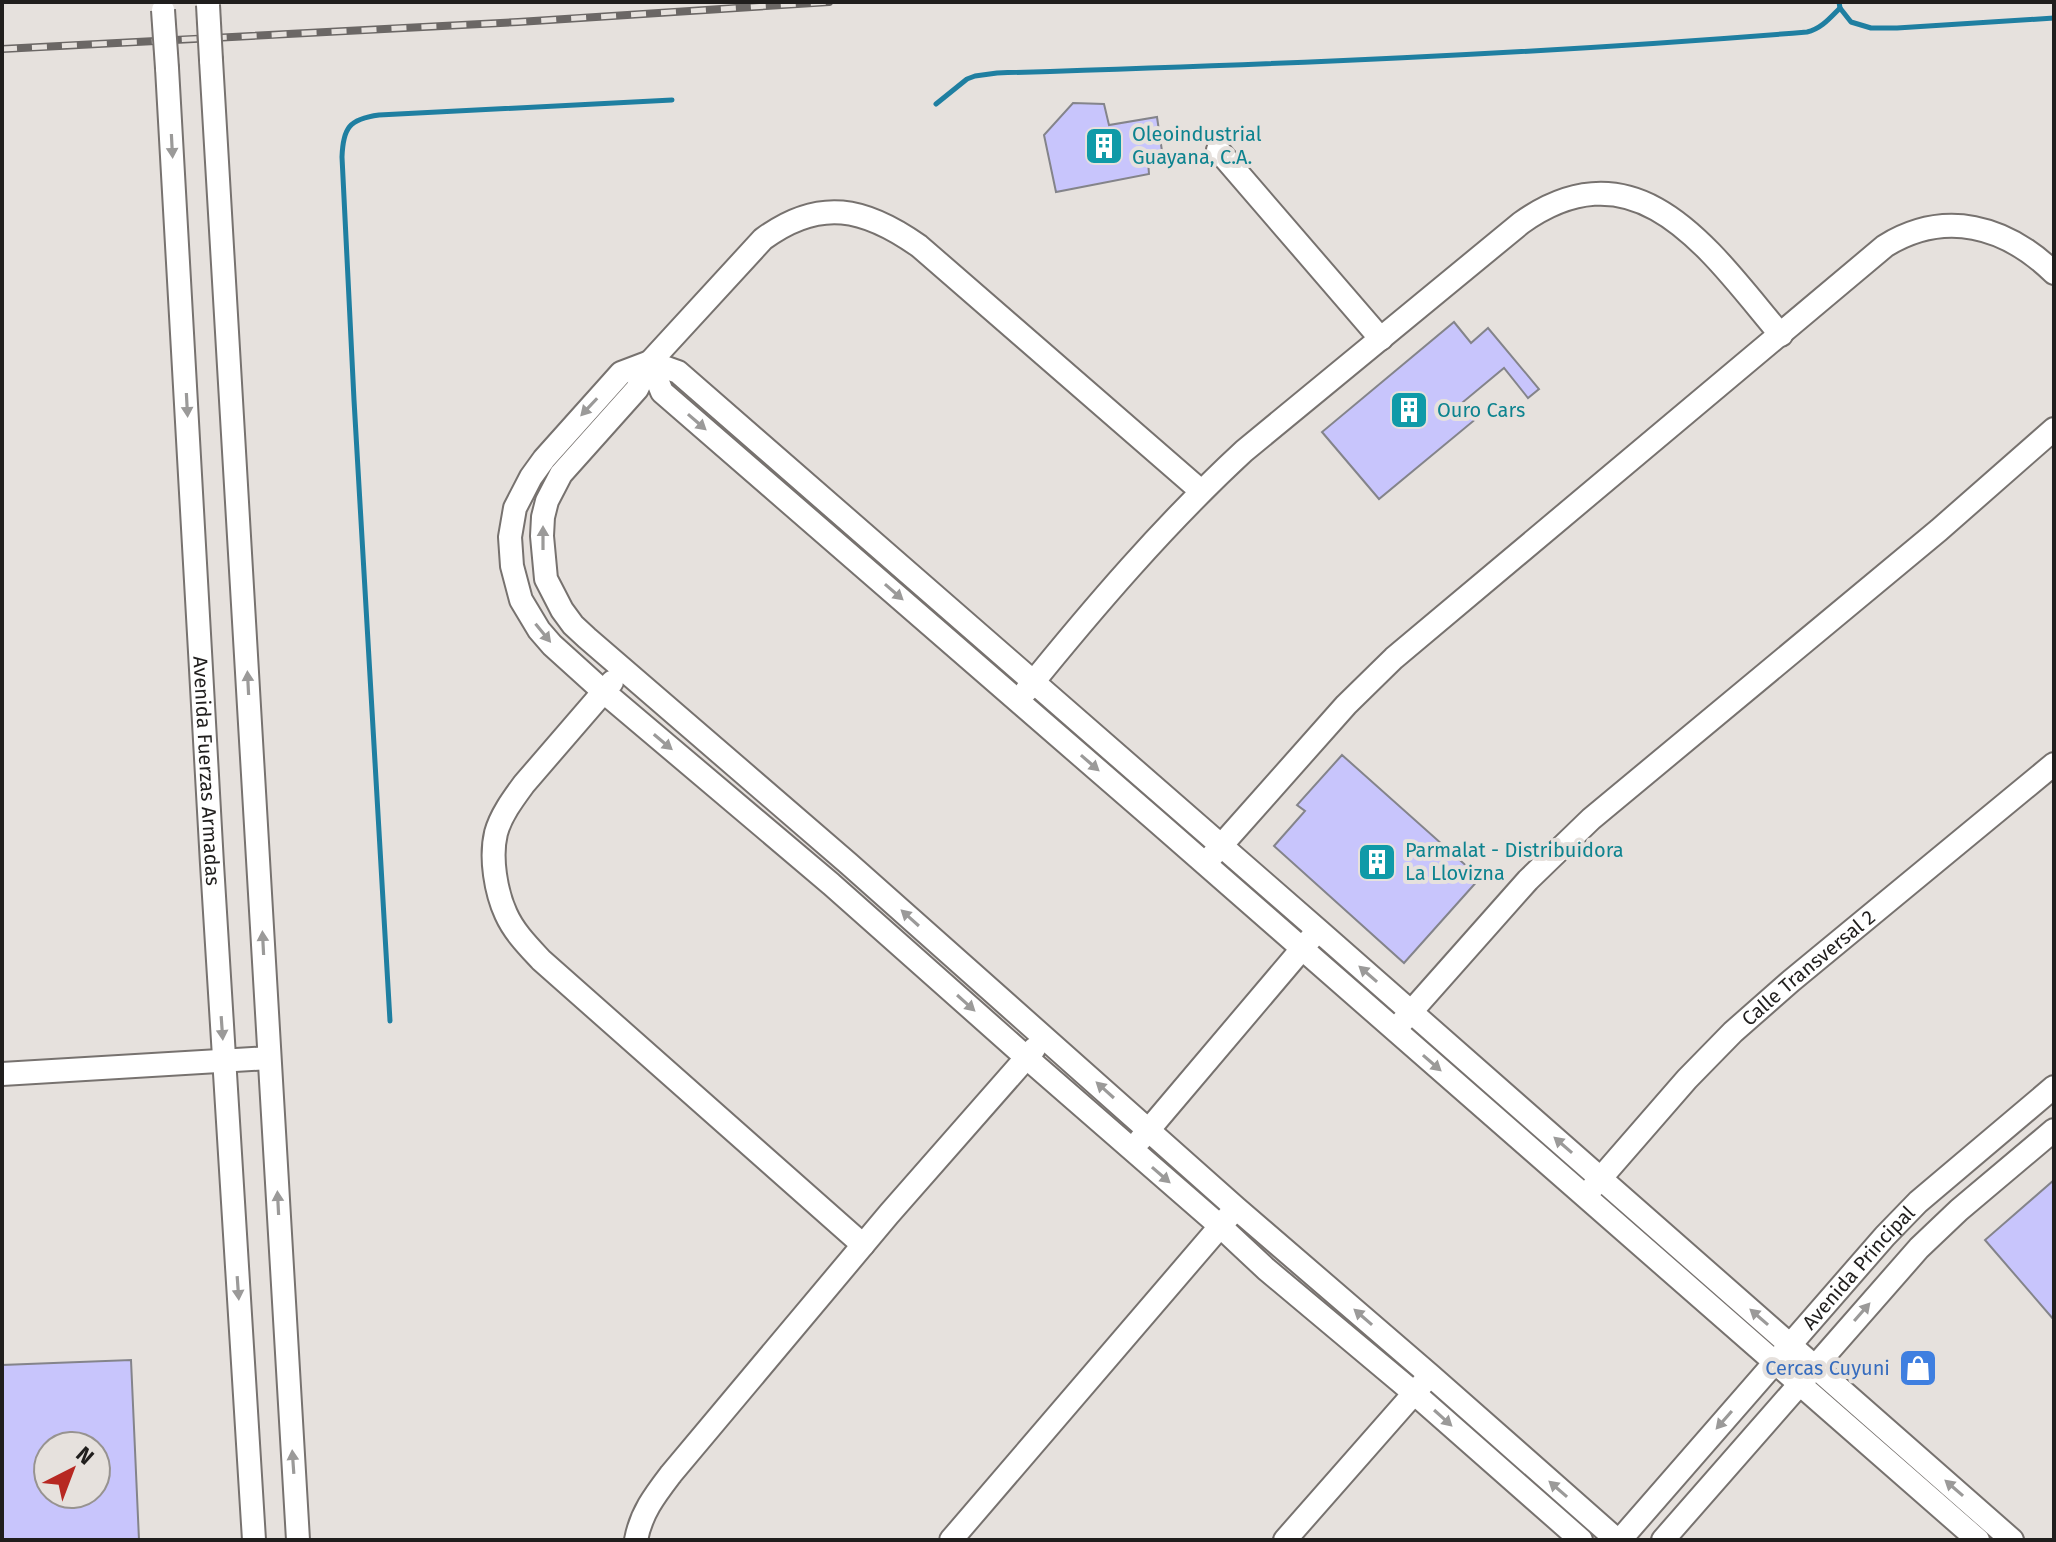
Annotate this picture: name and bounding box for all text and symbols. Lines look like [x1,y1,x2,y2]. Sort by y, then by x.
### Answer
place label: Oleoindustrial Guayana, C.A. [1132,122,1262,169]
building icon: Oleoindustrial Guayana, C.A. [1083,125,1125,167]
one-way arrow [165,134,178,159]
building icon: Ouro Cars [1388,389,1430,431]
one-way arrow [180,393,193,418]
one-way arrow [581,397,599,416]
place label: Ouro Cars [1437,398,1525,422]
one-way arrow [687,412,707,430]
one-way arrow [537,525,549,550]
one-way arrow [883,583,903,600]
one-way arrow [534,623,551,643]
street label: Avenida Fuerzas Armadas [188,655,225,886]
one-way arrow [241,671,254,696]
one-way arrow [653,733,673,750]
one-way arrow [1080,753,1099,771]
place label: Parmalat - Distribuidora La Llovizna [1405,838,1624,885]
building icon: Parmalat - Distribuidora La Llovizna [1356,841,1398,883]
street label: Calle Transversal 2 [1737,905,1880,1031]
one-way arrow [900,910,920,927]
one-way arrow [256,930,269,955]
one-way arrow [1358,965,1377,983]
one-way arrow [957,994,976,1012]
one-way arrow [216,1016,229,1041]
one-way arrow [1423,1054,1442,1072]
one-way arrow [1095,1081,1115,1099]
one-way arrow [1554,1137,1574,1154]
one-way arrow [1151,1166,1171,1183]
one-way arrow [271,1190,284,1215]
street label: Avenida Principal [1797,1201,1920,1334]
one-way arrow [232,1276,245,1301]
one-way arrow [1852,1303,1870,1322]
one-way arrow [1749,1308,1768,1326]
one-way arrow [1354,1309,1374,1326]
shop icon: Cercas Cuyuni [1897,1347,1939,1389]
place label: Cercas Cuyuni [1765,1356,1890,1380]
one-way arrow [1433,1409,1453,1426]
one-way arrow [1716,1410,1733,1430]
north arrow [32,1430,112,1510]
text: N [71,1441,100,1470]
one-way arrow [286,1449,299,1474]
one-way arrow [1944,1480,1963,1498]
one-way arrow [1549,1481,1569,1498]

